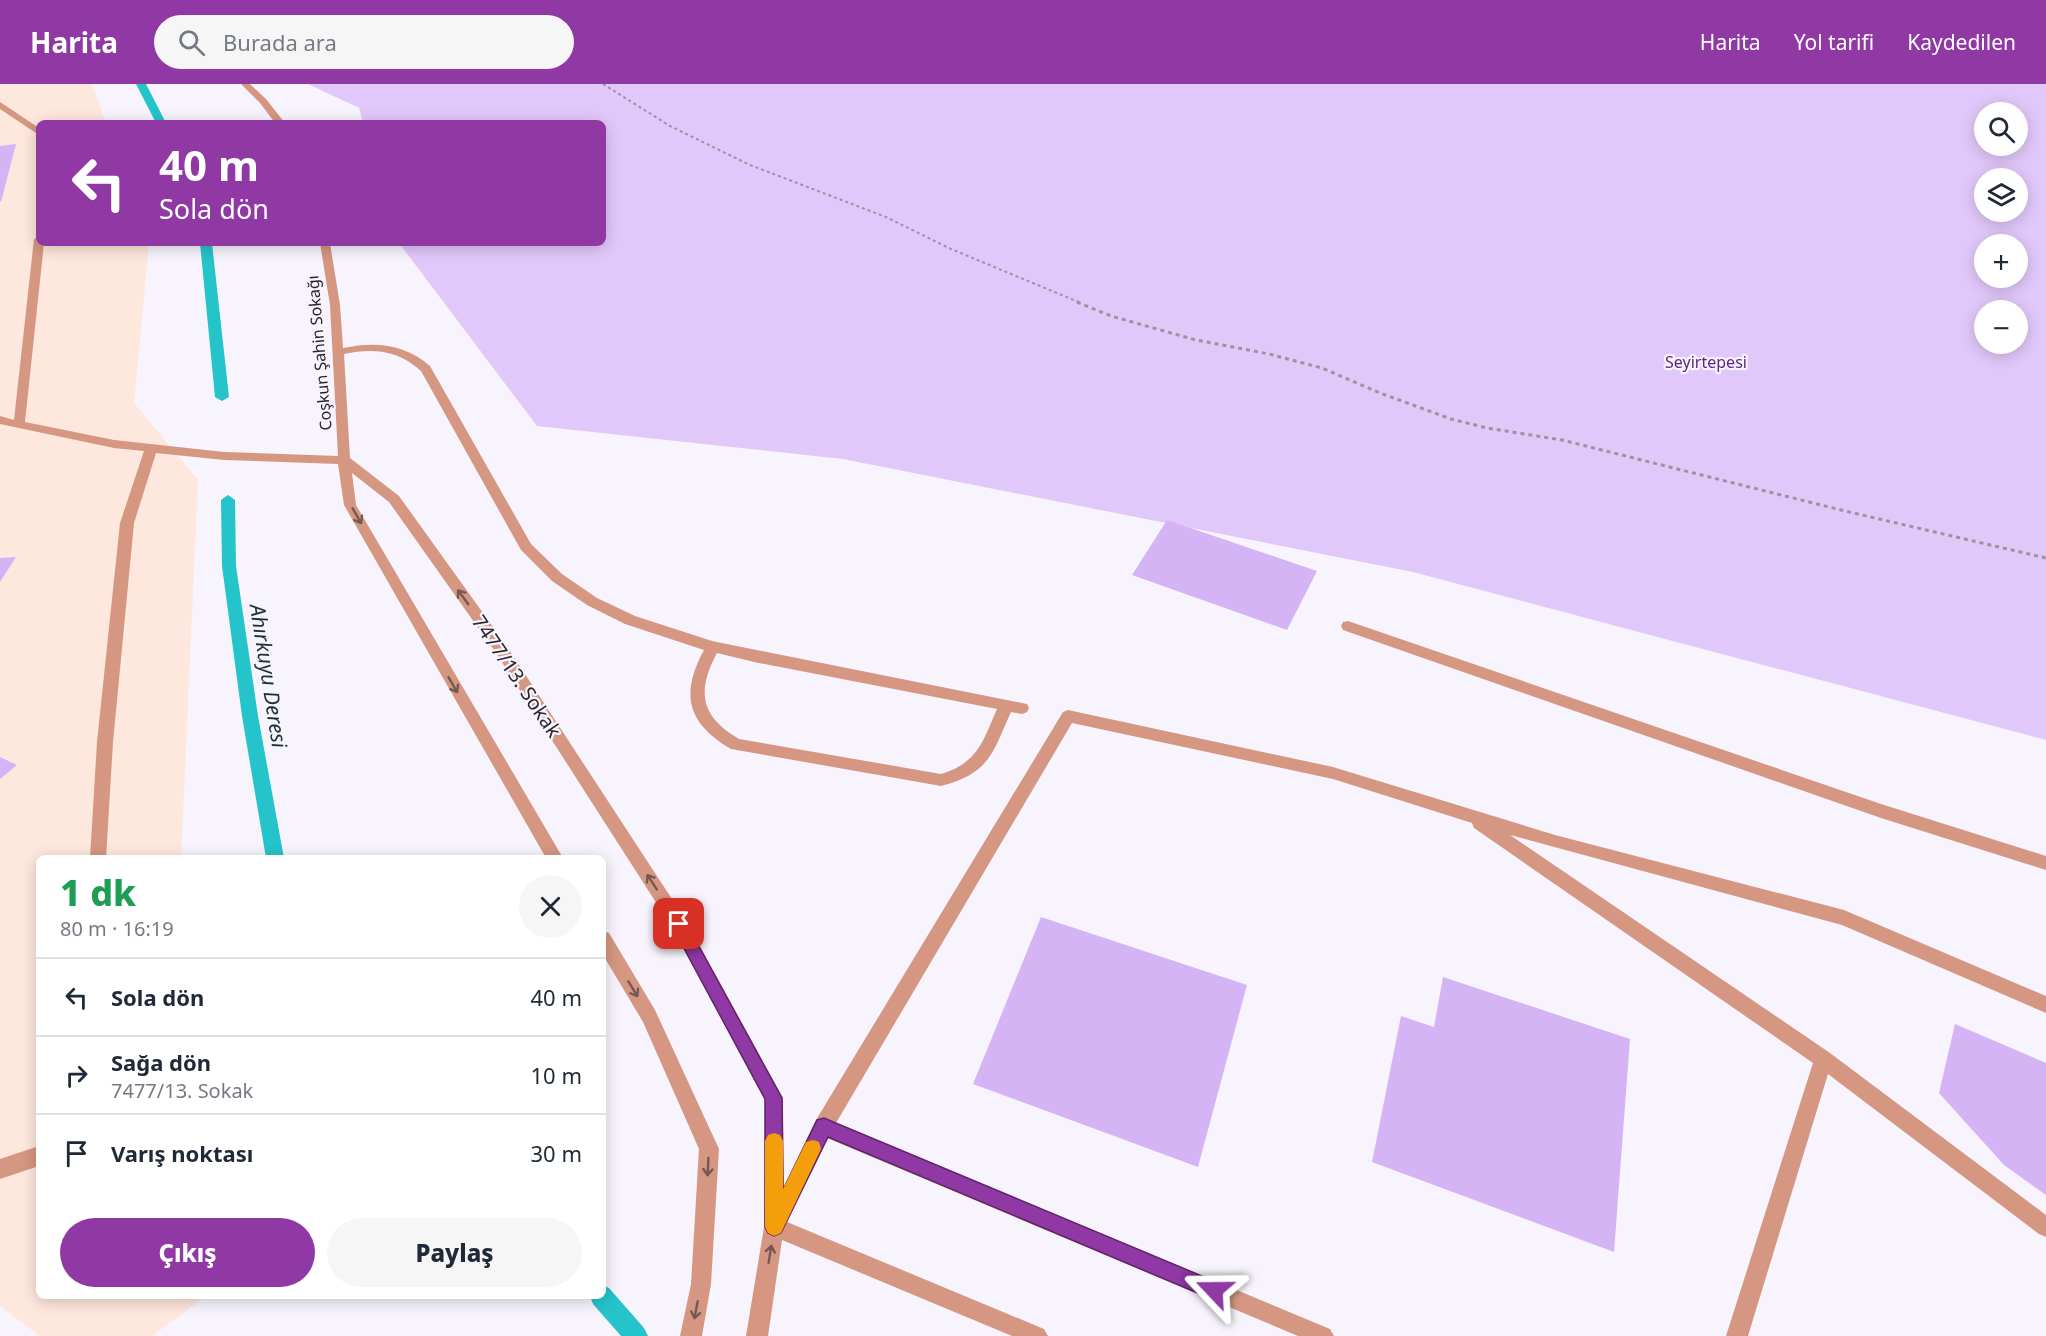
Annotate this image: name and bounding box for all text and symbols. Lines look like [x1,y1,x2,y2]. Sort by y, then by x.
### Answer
search box [154,15,574,69]
text: Harita [30,23,118,61]
icon: search [175,26,208,59]
text: Burada ara [223,27,337,57]
text: Harita [1700,28,1761,56]
text: Yol tarifi [1794,28,1874,56]
text: Kaydedilen [1907,28,2016,56]
map controls [1974,102,2028,354]
button: search [1974,102,2028,156]
text: 40 m [159,136,259,193]
icon: left [60,144,138,222]
button: layers [1974,168,2028,222]
text: Sola dön [159,190,269,227]
button: + [1974,234,2028,288]
street label: Coşkun Şahin Sokağı [301,274,337,432]
button: − [1974,300,2028,354]
park label: Seyirtepesi [1665,351,1747,373]
one-way arrow [351,507,363,524]
one-way arrow [457,589,469,605]
water label: Ahırkuyu Deresi [244,600,294,750]
street label: 7477/13. Sokak [466,609,568,743]
one-way arrow [448,676,460,693]
text: 1 dk [60,868,136,917]
one-way arrow [645,874,657,891]
button: close [519,875,582,938]
pin [653,898,704,949]
icon: arrive [662,907,695,940]
text: 80 m · 16:19 [60,915,174,942]
one-way arrow [627,980,639,997]
icon: left [60,981,93,1014]
text: Sola dön [111,982,204,1012]
text: 40 m [531,982,582,1012]
text: Sağa dön [111,1047,211,1077]
icon: right [60,1059,93,1092]
text: 10 m [531,1060,582,1090]
text: 7477/13. Sokak [111,1077,253,1104]
icon: arrive [60,1137,93,1170]
text: Varış noktası [111,1138,253,1168]
text: 30 m [531,1138,582,1168]
one-way arrow [702,1156,713,1176]
button: Çıkış [60,1218,315,1287]
button: Paylaş [327,1218,582,1287]
one-way arrow [764,1245,775,1265]
position arrow [1182,1258,1246,1322]
one-way arrow [690,1300,701,1319]

